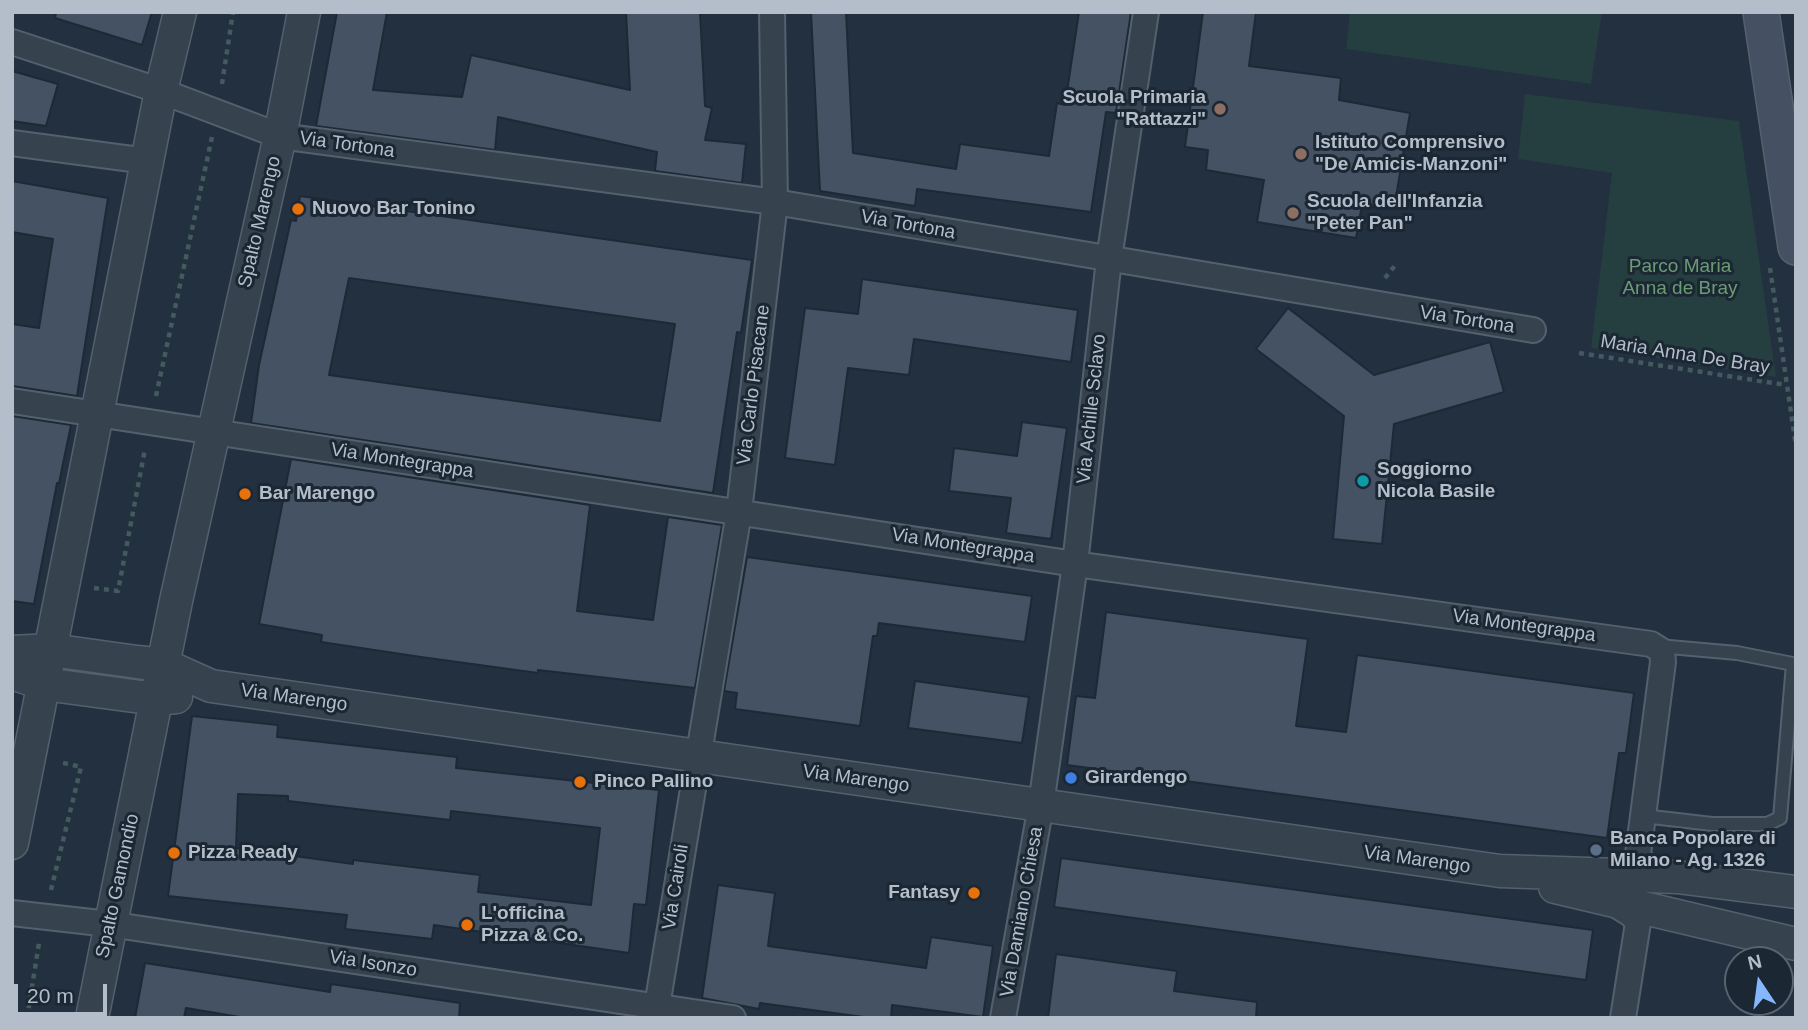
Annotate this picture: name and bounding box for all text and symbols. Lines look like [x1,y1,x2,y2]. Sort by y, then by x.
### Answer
place label: Scuola Primaria "Rattazzi" [1062,87,1206,131]
marker: Scuola Primaria "Rattazzi" [1212,101,1228,117]
street label: Via Tortona [298,127,396,163]
place label: Istituto Comprensivo "De Amicis-Manzoni" [1315,132,1507,176]
marker: Istituto Comprensivo "De Amicis-Manzoni" [1293,146,1309,162]
street label: Spalto Marengo [234,154,286,290]
place label: Scuola dell'Infanzia "Peter Pan" [1307,191,1483,235]
place label: Nuovo Bar Tonino [312,198,475,220]
marker: Nuovo Bar Tonino [290,201,306,217]
street label: Via Tortona [859,205,957,245]
marker: Scuola dell'Infanzia "Peter Pan" [1285,205,1301,221]
park label: Parco Maria Anna de Bray [1622,256,1738,300]
street label: Via Tortona [1418,301,1516,339]
street label: Via Carlo Pisacane [733,304,775,466]
street label: Maria Anna De Bray [1599,330,1771,380]
street label: Via Achille Sclavo [1073,333,1111,485]
street label: Via Montegrappa [329,438,475,484]
place label: Soggiorno Nicola Basile [1377,459,1495,503]
marker: Soggiorno Nicola Basile [1355,473,1371,489]
place label: Bar Marengo [259,483,375,505]
marker: Bar Marengo [237,486,253,502]
street label: Via Montegrappa [890,523,1036,569]
street label: Via Montegrappa [1451,605,1597,647]
street label: Via Marengo [239,679,349,717]
street label: Via Marengo [801,760,911,798]
place label: Girardengo [1085,767,1187,789]
marker: Girardengo [1063,770,1079,786]
place label: Pinco Pallino [594,771,713,793]
marker: Pinco Pallino [572,774,588,790]
street label: Spalto Gamondio [92,812,144,960]
street label: Via Damiano Chiesa [996,825,1048,999]
place label: Banca Popolare di Milano - Ag. 1326 [1610,828,1776,872]
street label: Via Marengo [1362,841,1472,879]
place label: Pizza Ready [188,842,298,864]
marker: Banca Popolare di Milano - Ag. 1326 [1588,842,1604,858]
street label: Via Cairoli [658,843,694,931]
marker: Pizza Ready [166,845,182,861]
place label: Fantasy [888,882,960,904]
marker: Fantasy [966,885,982,901]
place label: L'officina Pizza & Co. [481,903,583,947]
marker: L'officina Pizza & Co. [459,917,475,933]
street label: Via Isonzo [328,946,418,982]
north arrow [1724,946,1794,1016]
text: N [1746,950,1764,974]
scale bar [18,970,110,1014]
text: 20 m [27,984,74,1007]

